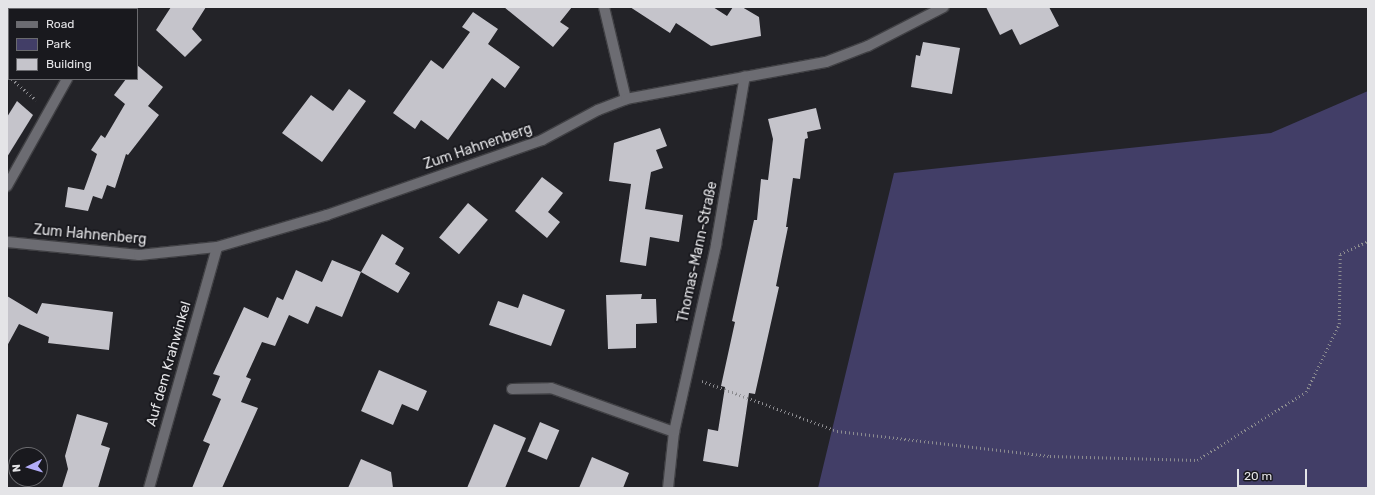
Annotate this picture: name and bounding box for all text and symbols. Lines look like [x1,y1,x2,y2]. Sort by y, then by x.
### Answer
legend [8,8,138,80]
text: Road [46,17,74,31]
text: Park [46,37,71,51]
text: Building [46,57,92,71]
street label: Zum Hahnenberg [422,121,534,173]
street label: Thomas-Mann-Straße [675,180,721,324]
street label: Zum Hahnenberg [33,222,147,248]
street label: Auf dem Krahwinkel [143,299,195,429]
north arrow [8,447,48,487]
scale bar [1239,461,1309,487]
text: N [10,463,23,473]
text: 20 m [1244,469,1272,483]

